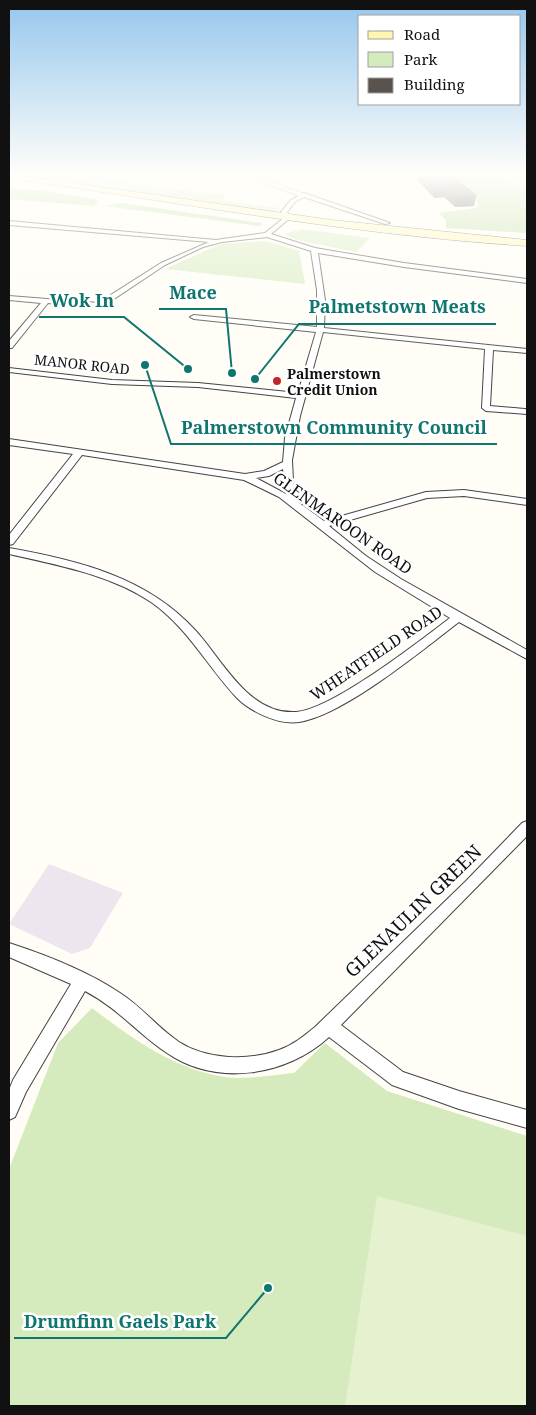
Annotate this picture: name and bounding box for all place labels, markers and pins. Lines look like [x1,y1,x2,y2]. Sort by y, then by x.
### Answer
callout: Mace [159,276,226,309]
callout: Wok In [39,284,124,317]
callout: Palmetstown Meats [299,291,496,324]
place label: Palmerstown Credit Union [287,364,381,399]
marker: Palmerstown Credit Union [271,375,283,387]
callout: Palmerstown Community Council [171,411,497,444]
callout: Drumfinn Gaels Park [14,1305,226,1338]

